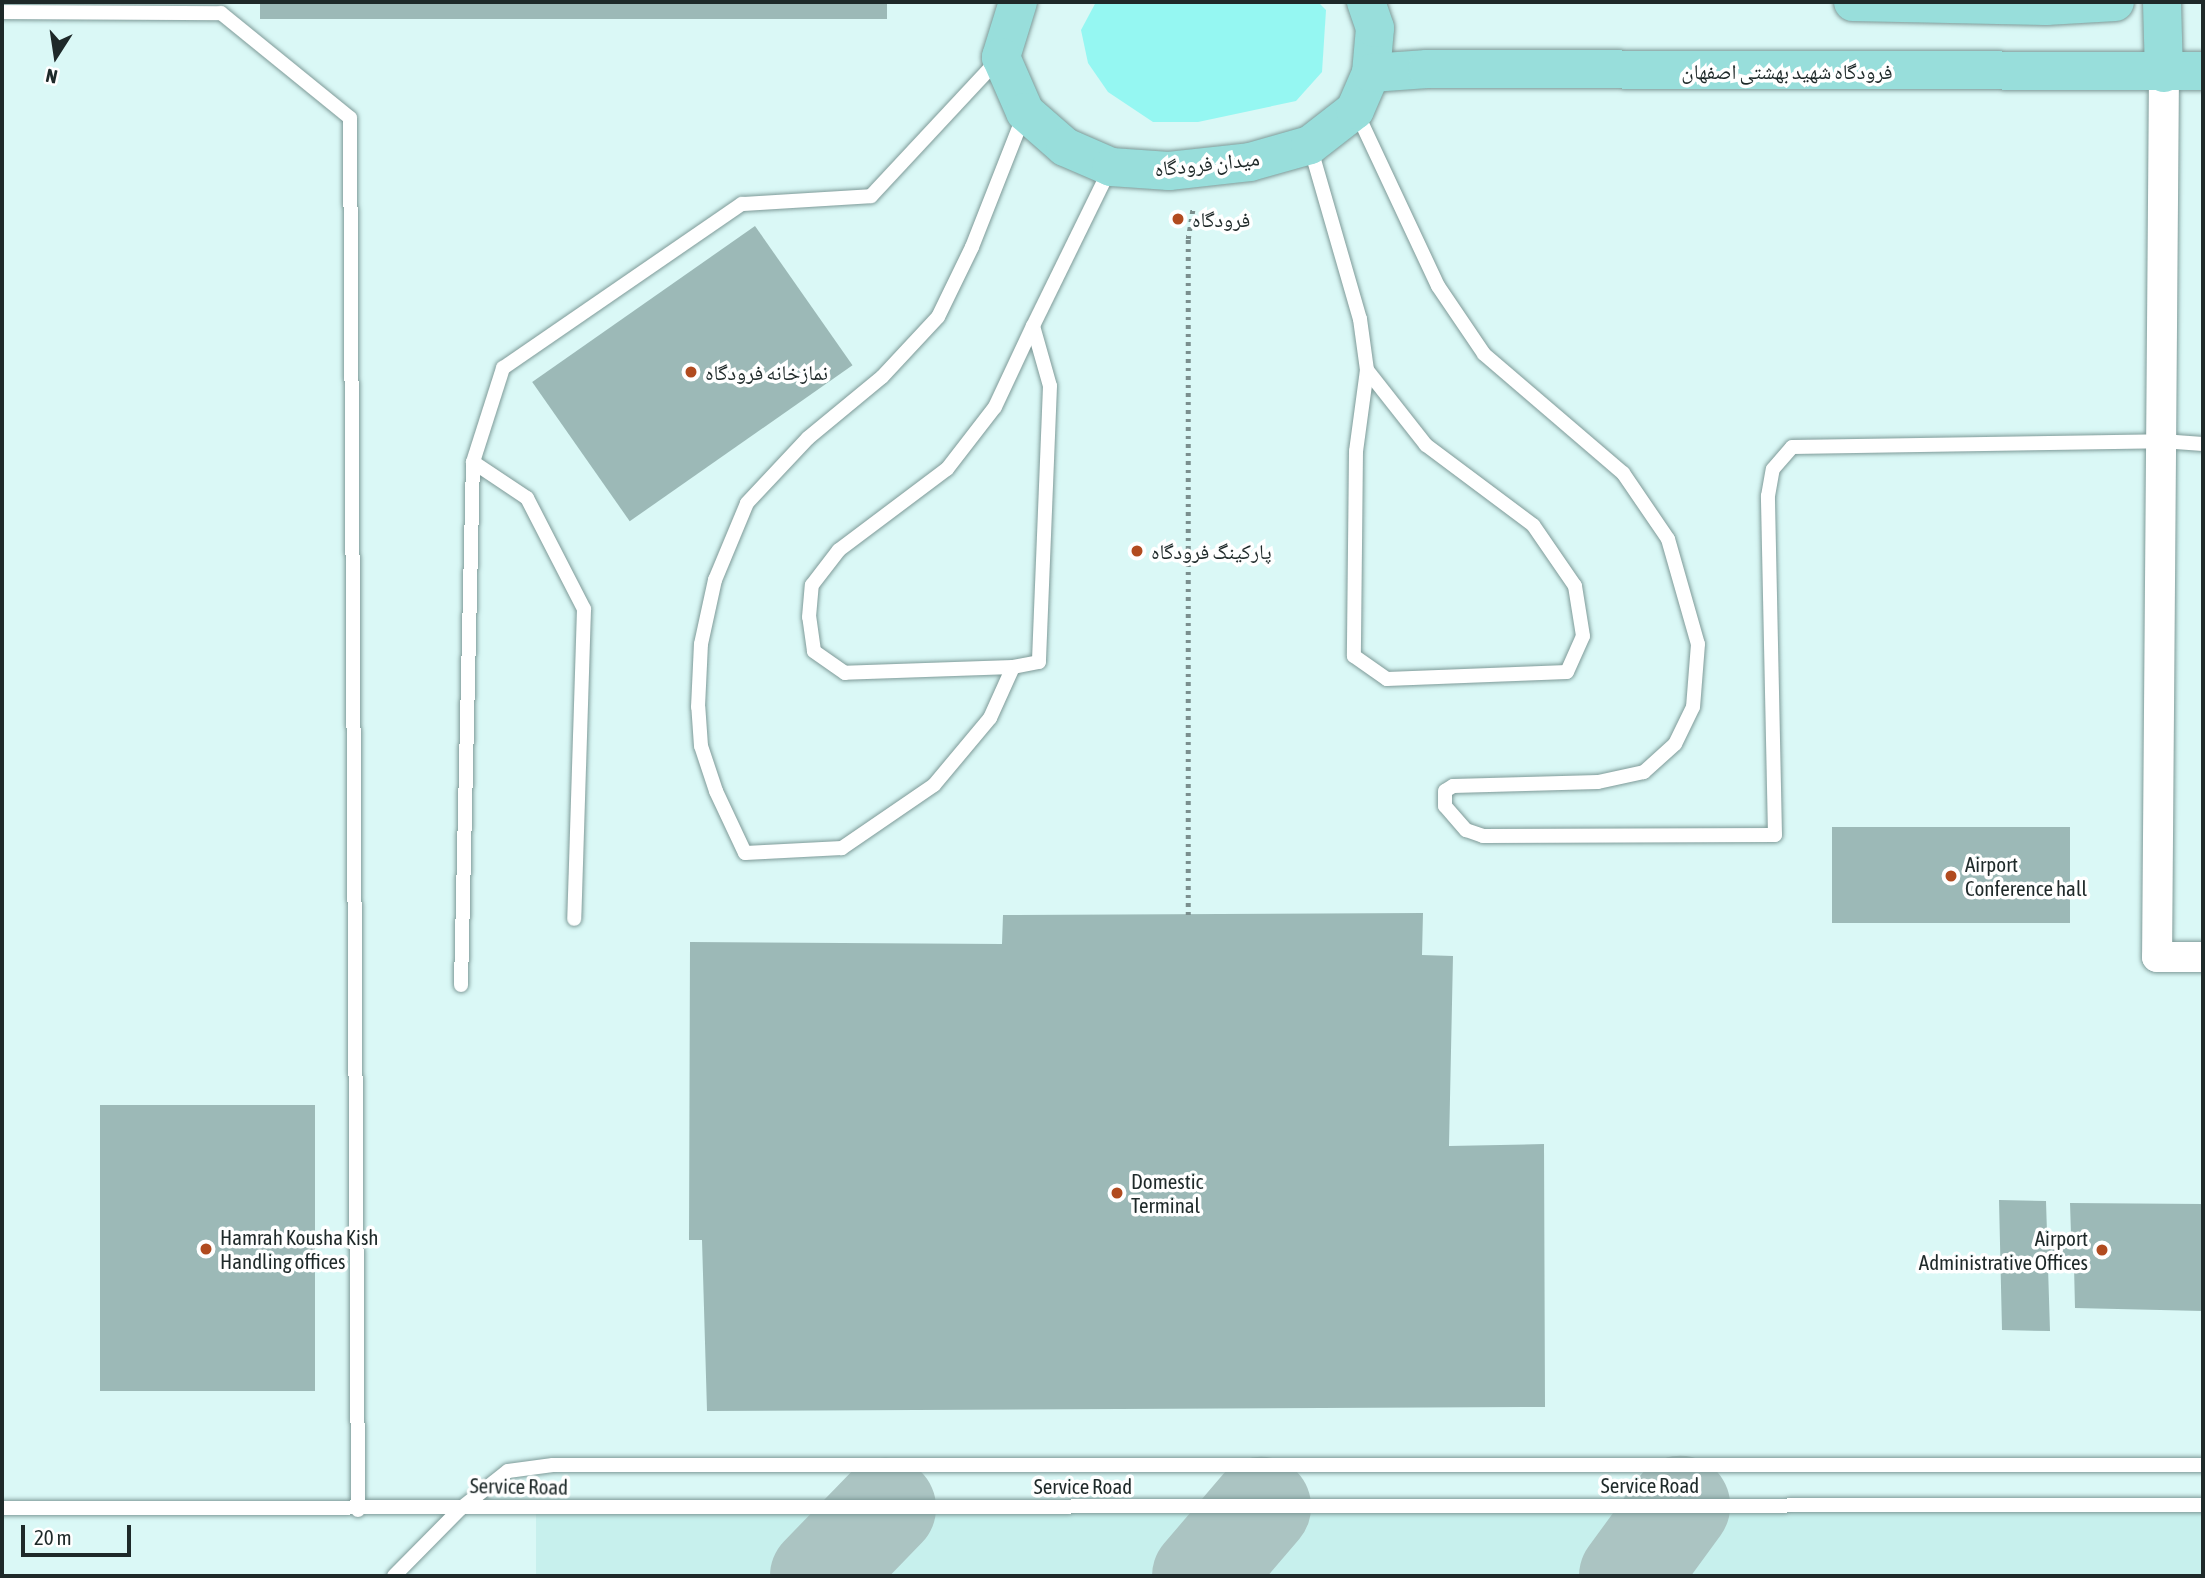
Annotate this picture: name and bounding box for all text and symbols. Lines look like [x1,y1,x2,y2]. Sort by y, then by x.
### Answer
north arrow [21,21,91,91]
street label: فرودگاه شهید بهشتی اصفهان [1681,58,1893,84]
text: N [44,65,59,88]
street label: میدان فرودگاه [1153,145,1261,181]
place label: فرودگاه [1192,206,1250,232]
marker: فرودگاه [1170,211,1186,227]
place label: نمازخانه فرودگاه [705,359,828,385]
marker: نمازخانه فرودگاه [683,364,699,380]
place label: پارکینگ فرودگاه [1151,538,1272,564]
marker: پارکینگ فرودگاه [1129,543,1145,559]
place label: Airport Conference hall [1965,851,2087,901]
marker: Airport Conference hall [1943,868,1959,884]
place label: Domestic Terminal [1131,1168,1203,1218]
marker: Domestic Terminal [1109,1185,1125,1201]
place label: Hamrah Kousha Kish Handling offices [220,1224,379,1274]
place label: Airport Administrative Offices [1919,1225,2088,1275]
marker: Hamrah Kousha Kish Handling offices [198,1241,214,1257]
marker: Airport Administrative Offices [2094,1242,2110,1258]
street label: Service Road [1601,1472,1699,1498]
street label: Service Road [470,1473,568,1499]
street label: Service Road [1034,1473,1132,1499]
scale bar [24,1512,135,1556]
text: 20 m [34,1525,72,1549]

